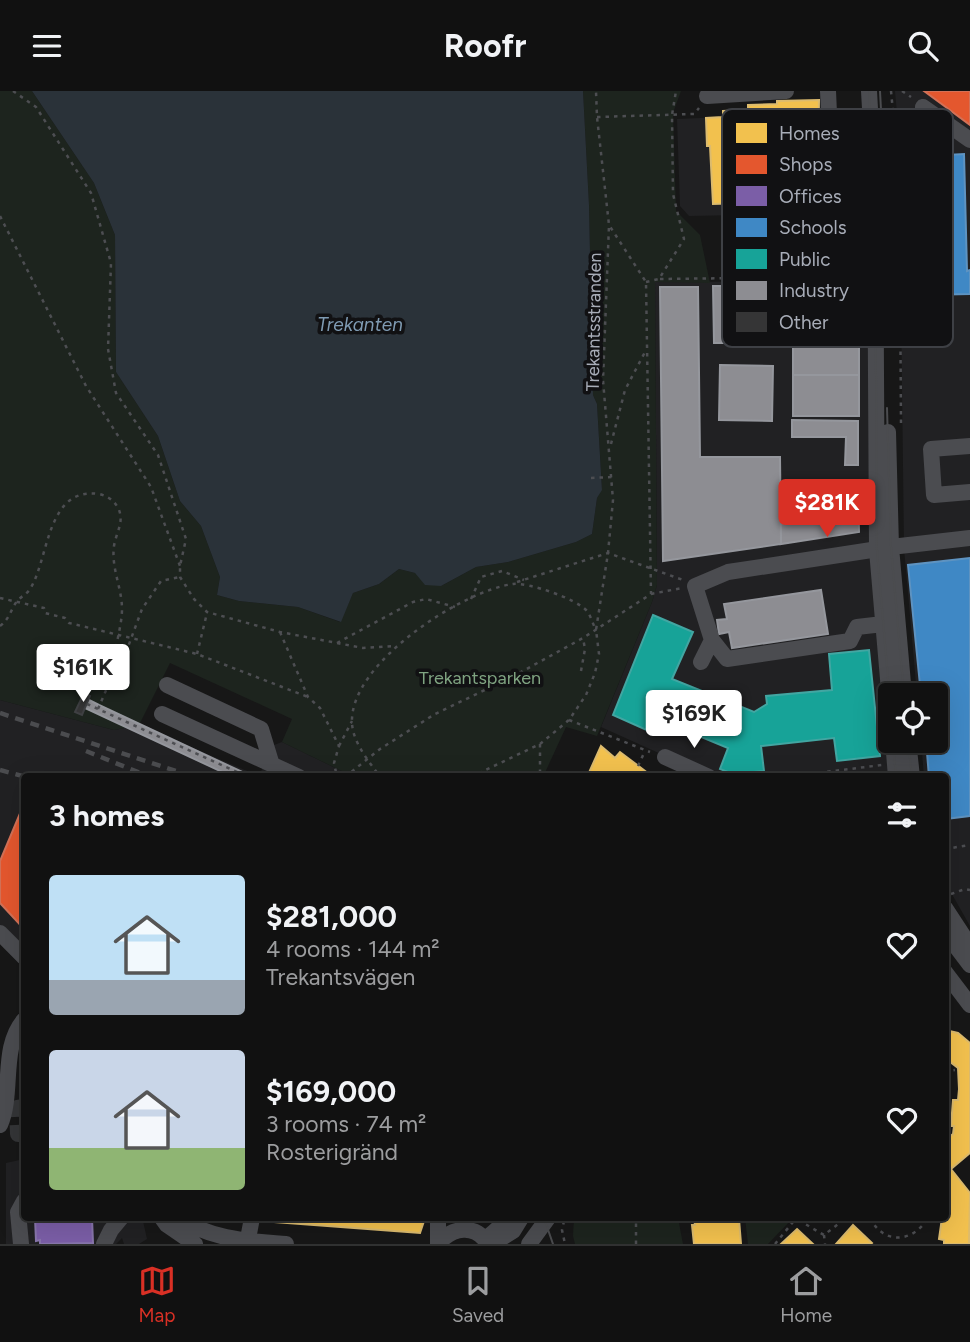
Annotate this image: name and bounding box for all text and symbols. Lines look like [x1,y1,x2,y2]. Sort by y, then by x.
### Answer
icon: menu [28,27,66,65]
text: Roofr [444,27,526,65]
icon: search [904,27,942,65]
legend [722,109,953,347]
text: Homes [779,122,840,145]
text: Shops [779,153,833,176]
text: Offices [779,185,842,208]
text: Schools [779,216,847,239]
text: Public [779,248,831,271]
street label: Trekantsstranden [582,252,606,392]
text: Industry [779,279,849,302]
text: Other [779,311,829,334]
water label: Trekanten [317,313,403,336]
pin: $281K [778,479,876,539]
text: $281K [794,488,860,516]
pin: $161K [34,645,132,704]
text: $161K [53,653,113,681]
park label: Trekantsparken [419,667,541,689]
map controls [878,683,948,753]
button: locate [878,683,948,753]
pin: $169K [645,691,743,750]
text: $169K [662,699,726,727]
icon: filters [883,796,921,834]
text: 3 homes [49,797,164,834]
text: $281,000 [266,898,397,935]
icon: home [105,903,189,987]
icon: heart [883,926,921,964]
text: 4 rooms · 144 m² [266,935,440,963]
text: Trekantsvägen [266,963,415,991]
text: $169,000 [266,1073,396,1110]
icon: home [105,1078,189,1162]
icon: heart [883,1101,921,1139]
text: 3 rooms · 74 m² [266,1110,426,1138]
text: Rosterigränd [266,1138,398,1166]
tab: Map [138,1262,176,1327]
tab: Saved [452,1262,504,1327]
tab: Home [780,1262,832,1327]

